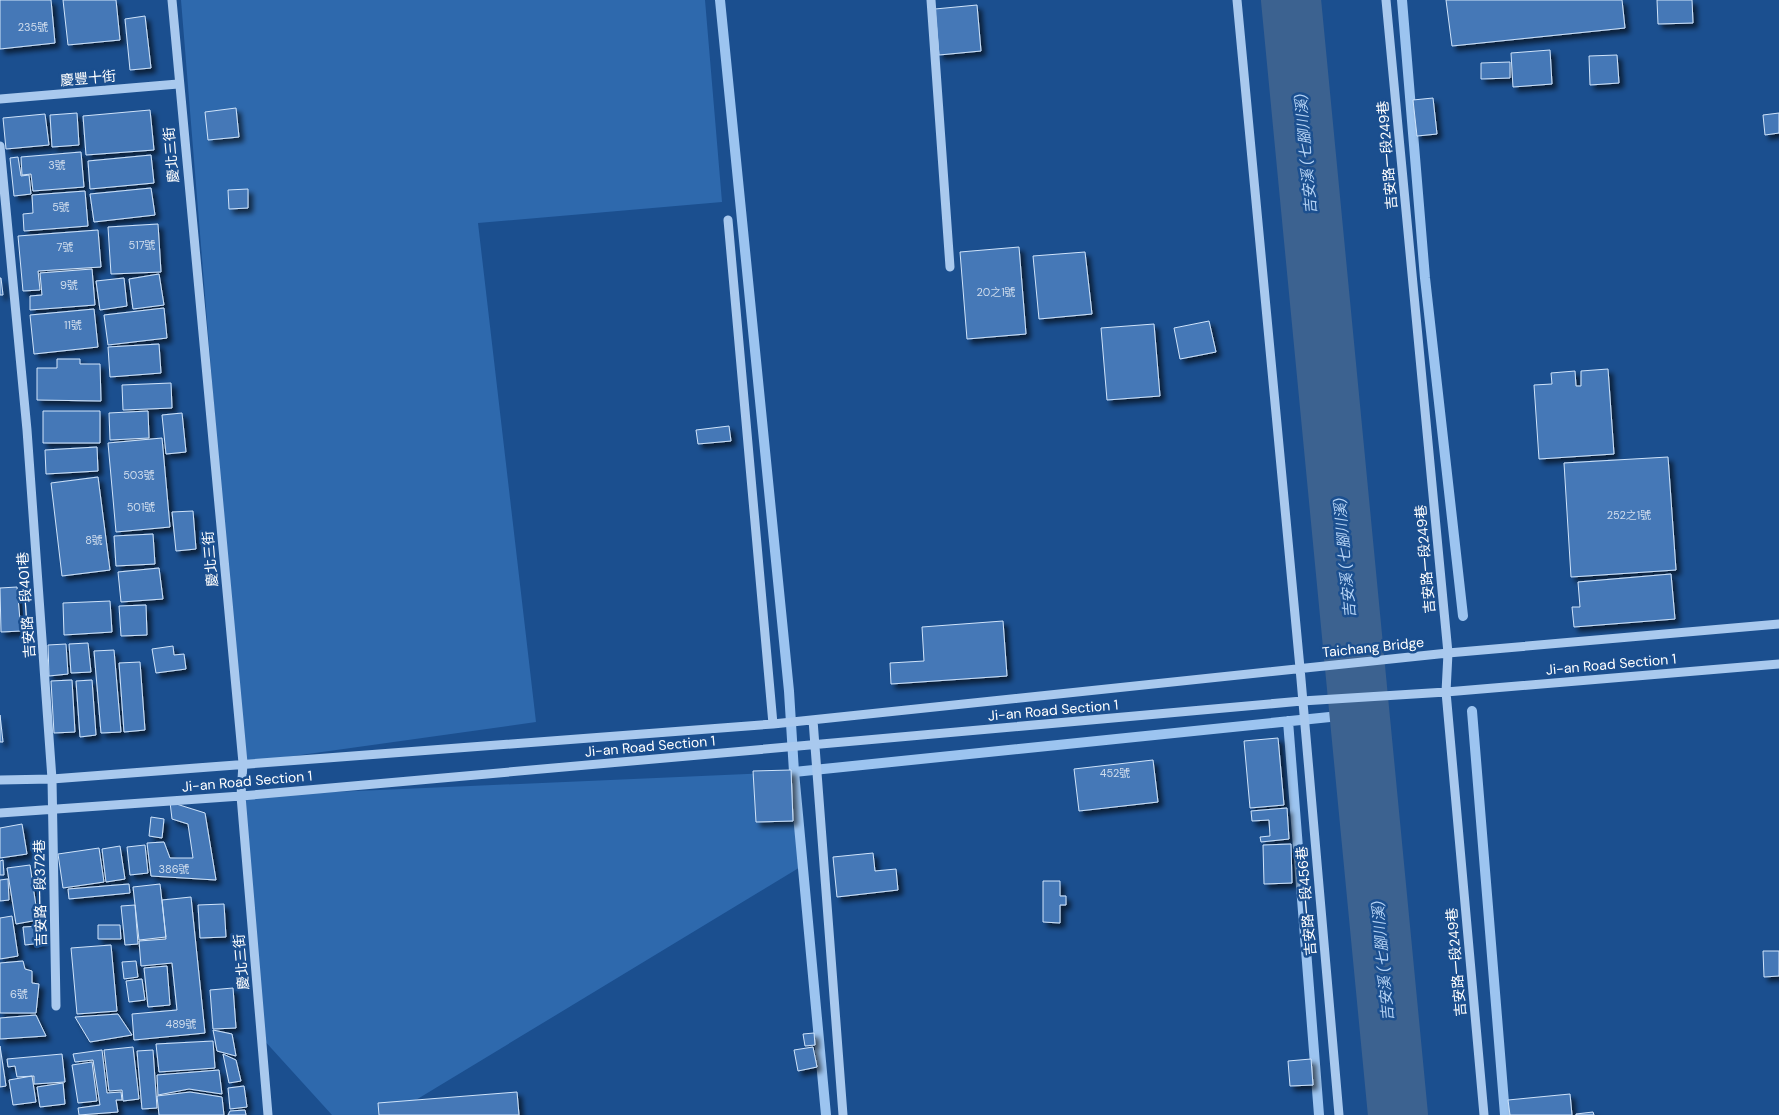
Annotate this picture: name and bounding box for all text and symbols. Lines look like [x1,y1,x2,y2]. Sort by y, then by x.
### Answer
house number: 235號 [18,20,48,34]
street label: 慶豐十街 [59,67,117,89]
water label: 吉安溪 (七腳川溪) [1291,93,1321,215]
street label: 吉安路一段249巷 [1373,100,1401,210]
street label: 慶北三街 [160,126,182,184]
house number: 3號 [48,158,66,172]
house number: 5號 [52,200,70,214]
house number: 517號 [128,238,156,252]
house number: 7號 [57,240,73,254]
house number: 9號 [60,278,78,292]
house number: 20之1號 [976,285,1016,299]
house number: 11號 [64,318,82,332]
house number: 503號 [123,468,155,482]
water label: 吉安溪 (七腳川溪) [1330,497,1360,619]
house number: 501號 [127,500,155,514]
street label: 吉安路一段249巷 [1411,504,1439,614]
house number: 252之1號 [1607,508,1651,522]
street label: 慶北三街 [199,530,221,588]
house number: 8號 [85,533,103,547]
street label: 吉安路一段401巷 [13,551,39,659]
street label: Taichang Bridge [1321,633,1425,661]
street label: Ji-an Road Section 1 [1545,649,1677,679]
street label: Ji-an Road Section 1 [987,695,1119,725]
street label: Ji-an Road Section 1 [584,731,716,761]
street label: Ji-an Road Section 1 [181,766,313,796]
house number: 452號 [1100,766,1130,780]
street label: 吉安路一段372巷 [30,839,50,947]
street label: 吉安路一段456巷 [1292,846,1320,956]
house number: 386號 [158,862,190,876]
water label: 吉安溪 (七腳川溪) [1368,900,1398,1022]
street label: 吉安路一段249巷 [1442,907,1470,1017]
street label: 慶北三街 [230,933,252,991]
house number: 6號 [10,987,28,1001]
house number: 489號 [166,1017,196,1031]

